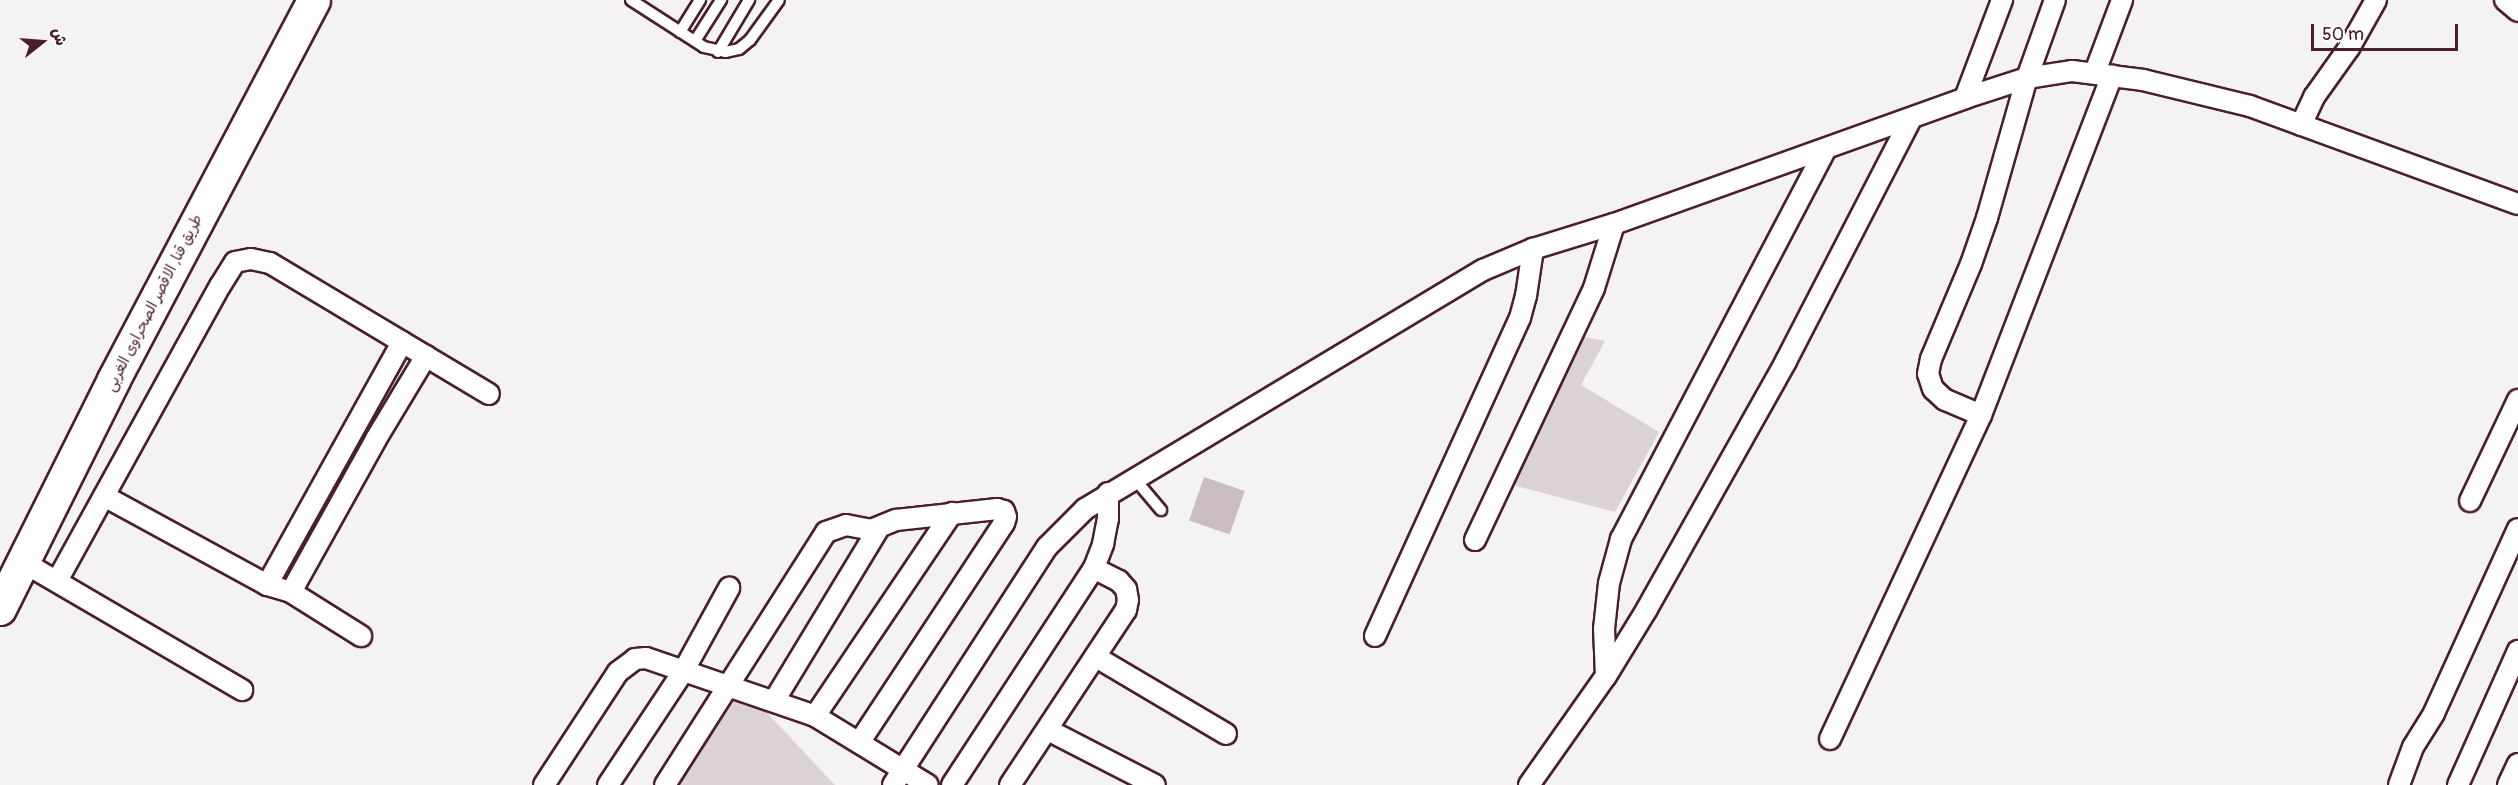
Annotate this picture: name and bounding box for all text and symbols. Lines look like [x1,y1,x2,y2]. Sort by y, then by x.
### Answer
north arrow [12,12,72,72]
scale bar [2314,12,2461,50]
text: 50 m [2322,23,2364,46]
text: ش [47,25,71,48]
street label: طريق قنا, الاقصر الصحراوى الغربى [101,212,207,394]

